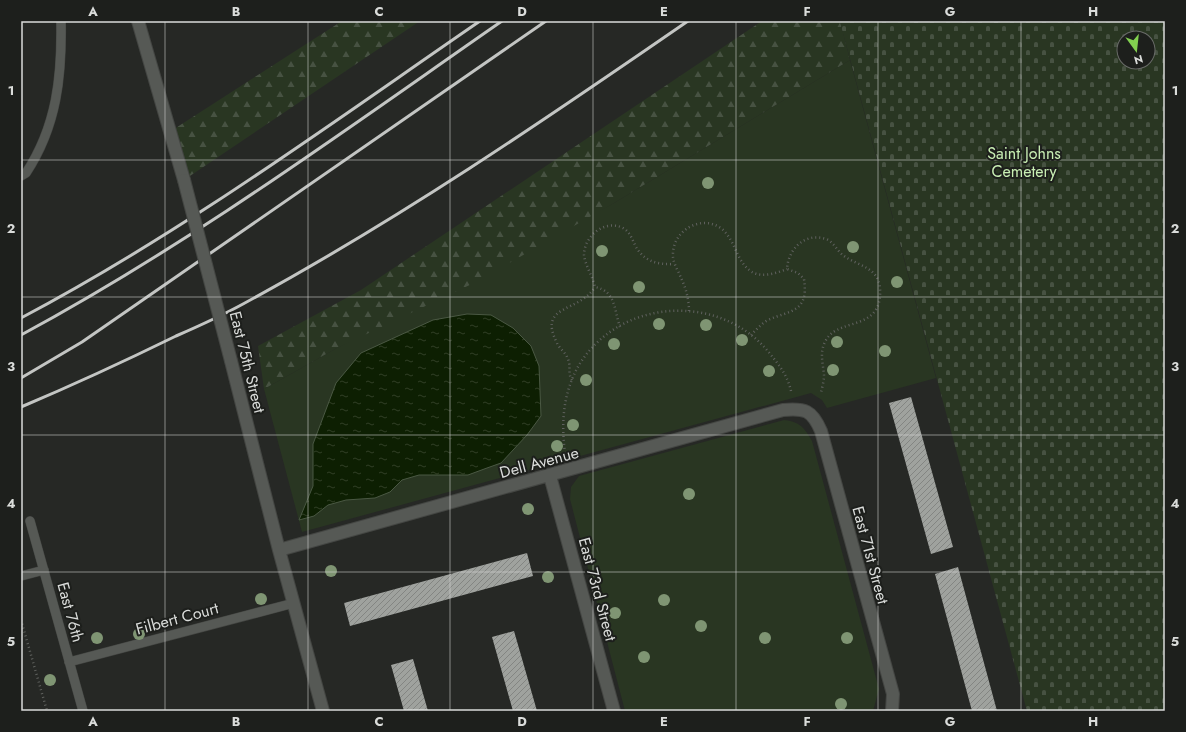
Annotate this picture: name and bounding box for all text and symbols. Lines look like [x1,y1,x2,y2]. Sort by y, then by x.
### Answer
text: A [87,2,98,21]
text: B [232,2,241,21]
text: C [374,2,384,21]
text: D [517,2,527,21]
text: E [660,2,668,21]
text: F [803,2,811,21]
text: G [945,2,956,21]
text: H [1088,2,1098,21]
north arrow [1116,30,1156,70]
text: N [1132,51,1145,69]
text: 1 [8,81,14,100]
text: 1 [1172,81,1178,100]
park label: Saint Johns Cemetery [987,142,1061,183]
text: 2 [7,219,15,238]
text: 2 [1171,219,1179,238]
street label: East 75th Street [224,309,271,416]
text: 3 [7,357,15,376]
text: 3 [1171,357,1179,376]
street label: Dell Avenue [497,441,581,484]
text: 4 [6,494,16,513]
text: 4 [1170,494,1180,513]
street label: East 71st Street [846,504,895,607]
street label: East 73rd Street [573,535,622,644]
street label: East 76th [51,579,90,645]
street label: Filbert Court [133,596,221,641]
text: 5 [7,632,15,651]
text: 5 [1171,632,1179,651]
text: A [87,712,98,731]
text: B [232,712,241,731]
text: C [374,712,384,731]
text: D [517,712,527,731]
text: E [660,712,668,731]
text: F [803,712,811,731]
text: G [945,712,956,731]
text: H [1088,712,1098,731]

